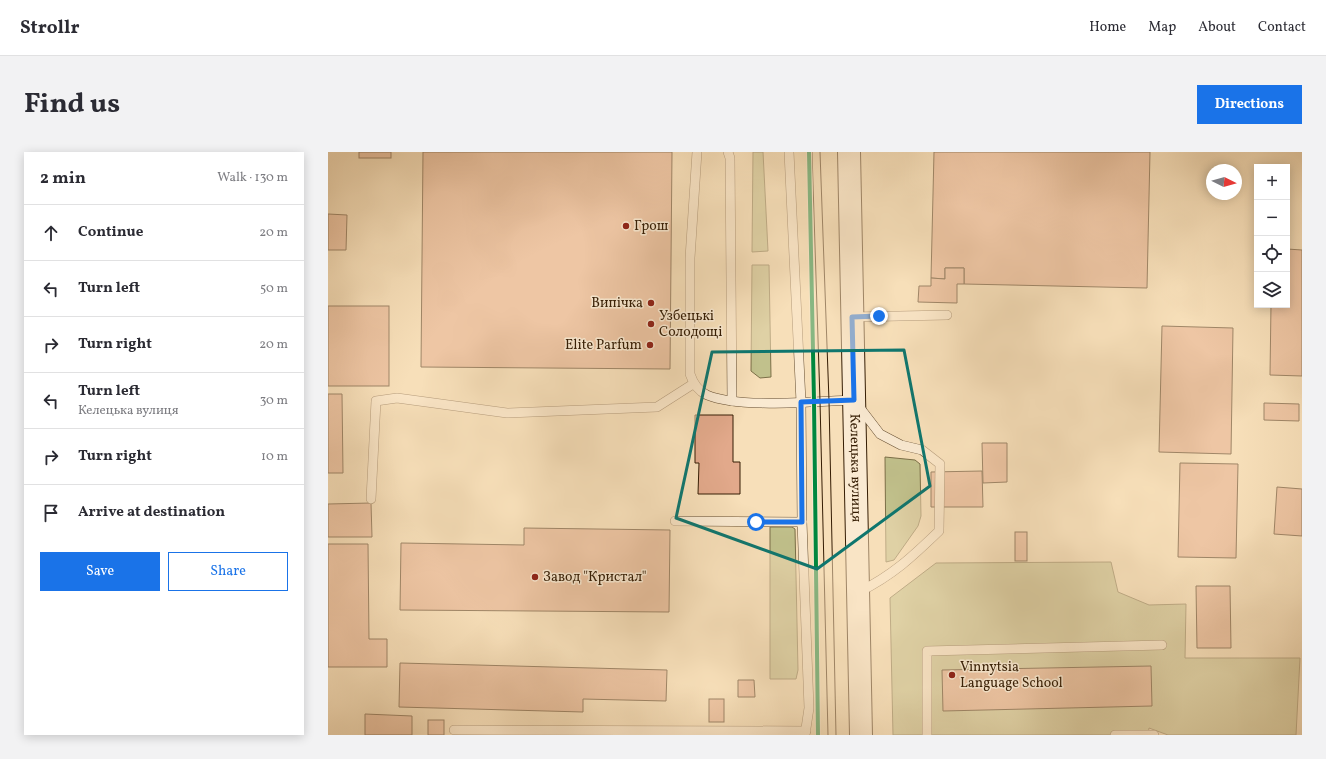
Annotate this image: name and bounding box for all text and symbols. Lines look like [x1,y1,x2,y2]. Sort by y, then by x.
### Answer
text: Strollr [20,15,80,41]
text: Home [1089,18,1126,37]
text: Map [1148,18,1176,37]
text: About [1198,18,1236,37]
text: Contact [1258,18,1306,37]
text: Find us [24,85,120,124]
button: Directions [1197,85,1302,124]
north arrow [1206,164,1242,200]
map controls [1254,164,1290,308]
button: + [1254,164,1290,200]
text: 2 min [40,167,86,190]
text: Walk · 130 m [217,169,288,187]
button: − [1254,200,1290,236]
place label: Грош [634,217,669,236]
marker: Грош [621,221,631,231]
icon: ahead [40,222,62,244]
text: Continue [78,222,143,243]
text: 20 m [259,224,288,242]
button: locate [1254,236,1290,272]
button: layers [1254,272,1290,308]
icon: left [40,278,62,300]
text: Turn left [78,278,140,299]
text: 50 m [260,280,288,298]
place label: Випічка [591,294,643,313]
marker: Випічка [646,298,656,308]
place label: Узбецькі Солодощі [659,307,722,342]
route end [870,307,888,325]
marker: Узбецькі Солодощі [646,319,656,329]
icon: right [40,334,62,356]
text: Turn right [78,334,152,355]
text: 20 m [259,336,288,354]
place label: Elite Parfum [565,336,642,355]
marker: Elite Parfum [645,340,655,350]
text: Turn left [78,381,140,402]
icon: left [40,390,62,412]
text: 30 m [260,392,288,410]
text: Келецька вулиця [78,402,179,420]
street label: Келецька вулиця [845,413,866,522]
icon: right [40,446,62,468]
text: Turn right [78,446,152,467]
text: 10 m [261,448,288,466]
icon: arrive [40,502,62,524]
text: Arrive at destination [78,502,225,523]
route start [747,513,765,531]
button: Save [40,552,160,591]
button: Share [168,552,288,591]
place label: Завод "Кристал" [543,568,647,587]
marker: Завод "Кристал" [530,572,540,582]
place label: Vinnytsia Language School [960,658,1063,693]
marker: Vinnytsia Language School [947,670,957,680]

